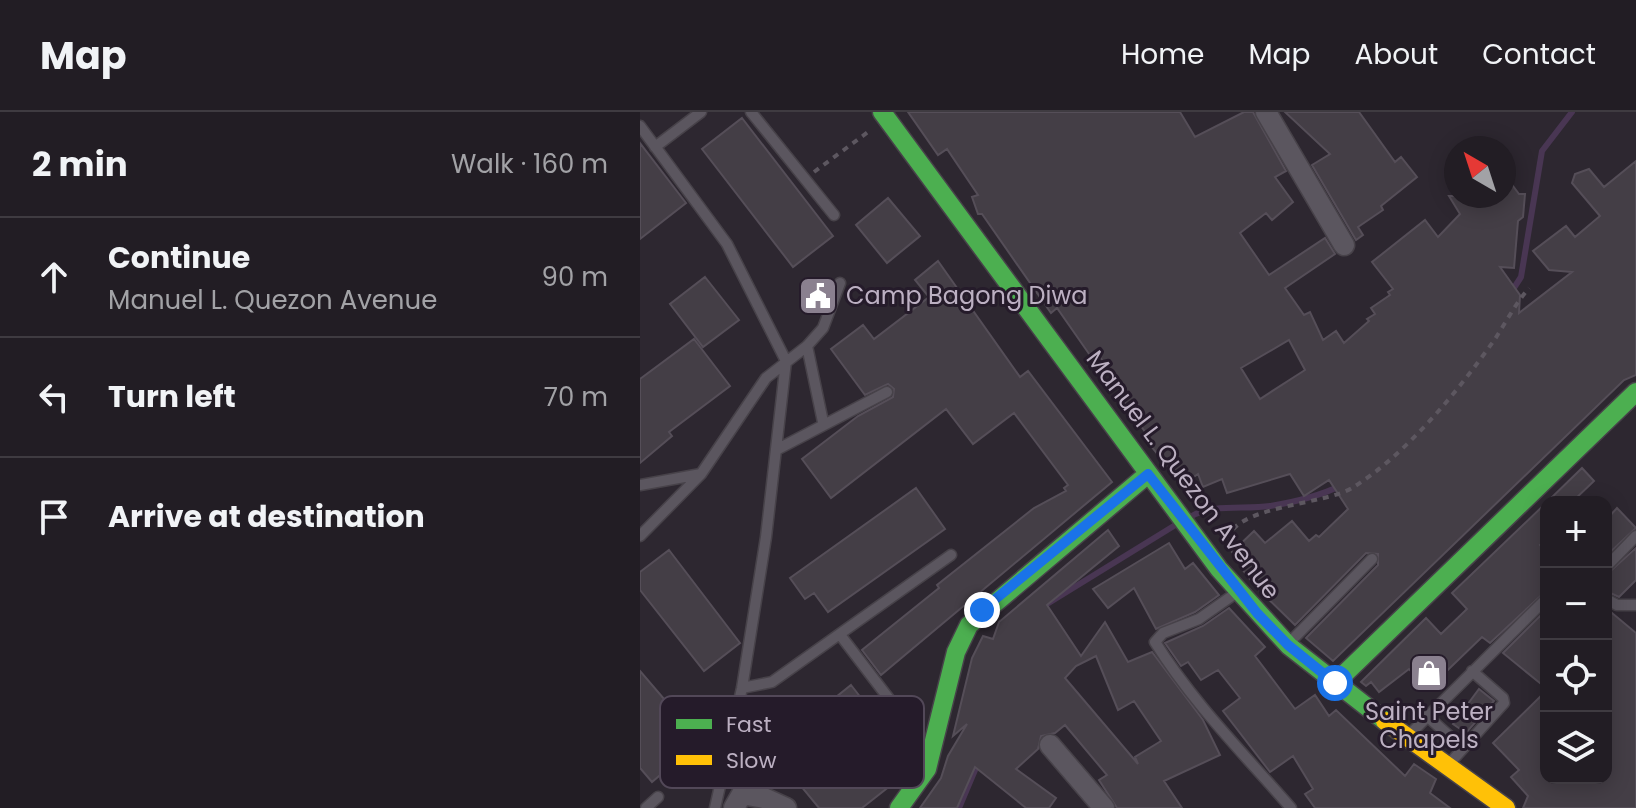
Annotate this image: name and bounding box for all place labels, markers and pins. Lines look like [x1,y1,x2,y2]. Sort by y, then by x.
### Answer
public building icon: Camp Bagong Diwa [797,275,839,317]
place label: Camp Bagong Diwa [846,279,1087,312]
shop icon: Saint Peter Chapels [1408,652,1450,694]
place label: Saint Peter Chapels [1365,695,1493,756]

